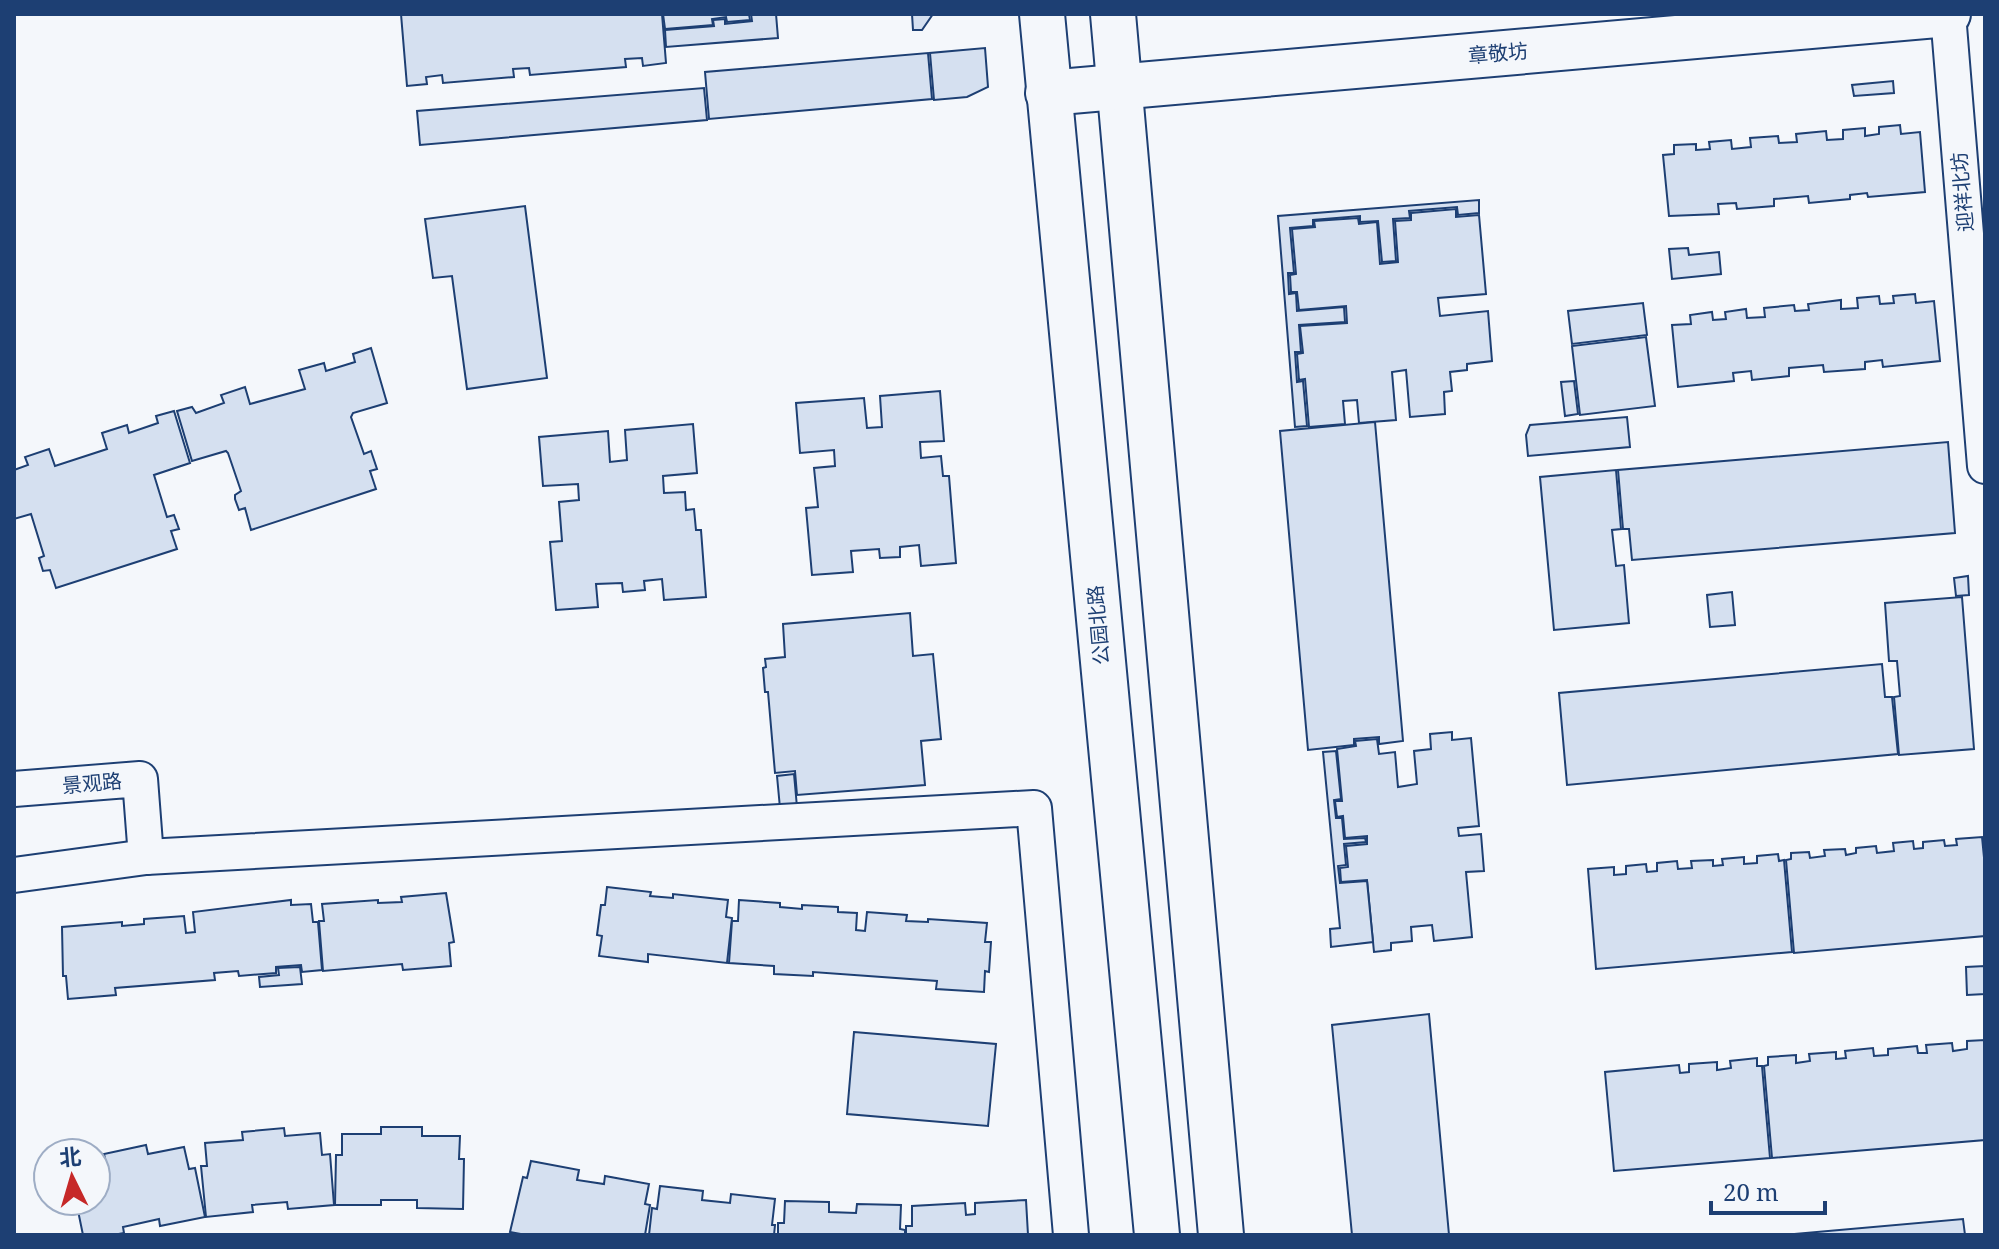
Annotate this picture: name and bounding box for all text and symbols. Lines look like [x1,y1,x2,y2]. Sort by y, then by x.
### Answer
street label: 章敬坊 [1467,37,1529,69]
street label: 迎祥北坊 [1945,151,1979,233]
street label: 公园北路 [1081,584,1115,666]
street label: 景观路 [61,767,123,799]
north arrow [32,1137,112,1217]
text: 北 [58,1140,82,1172]
scale bar [1711,1165,1825,1215]
text: 20 m [1723,1175,1779,1208]

